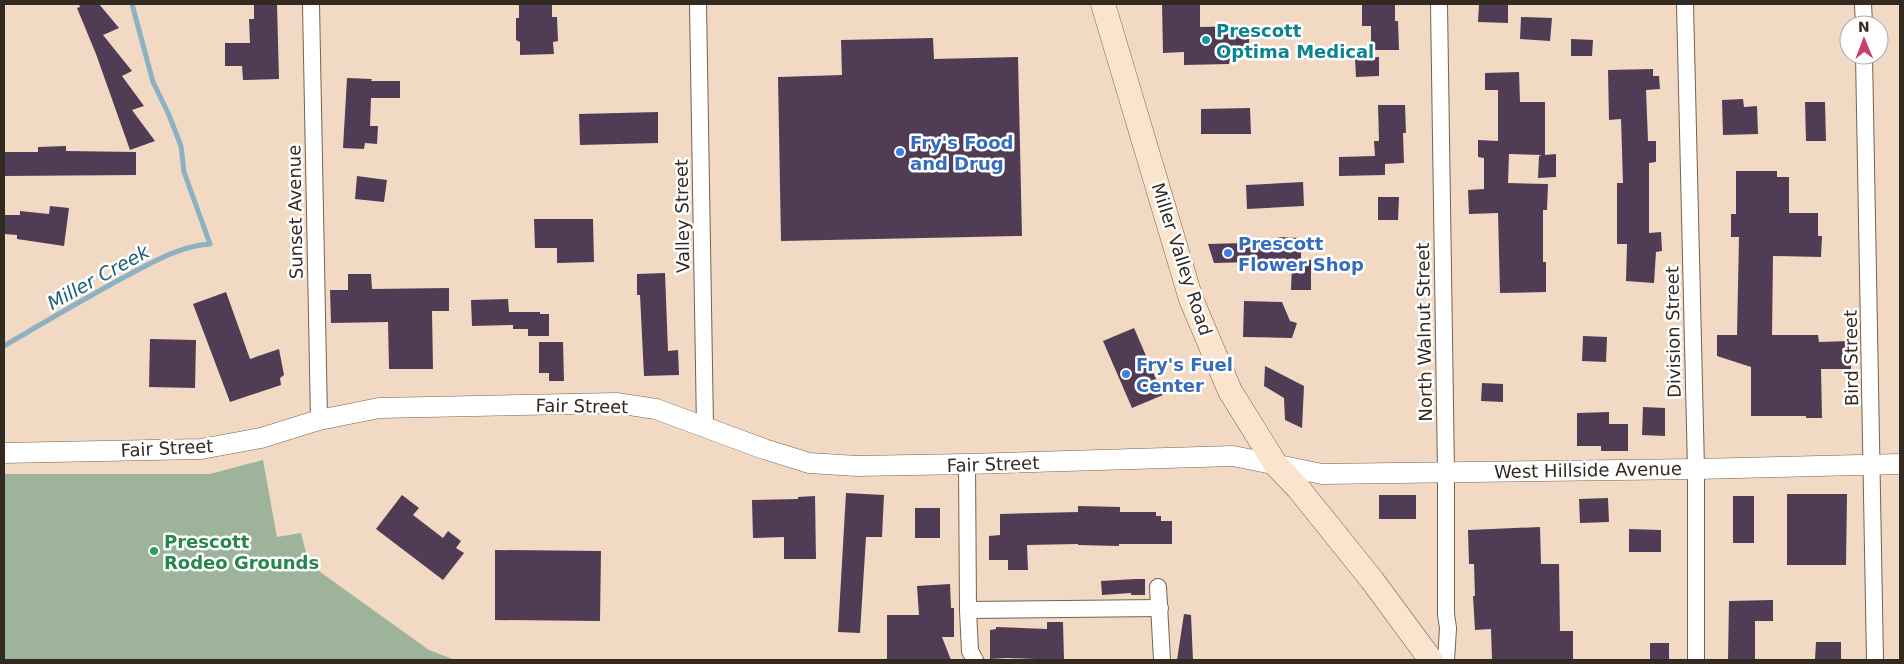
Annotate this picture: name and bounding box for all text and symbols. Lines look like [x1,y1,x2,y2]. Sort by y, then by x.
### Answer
north arrow [1839,15,1889,65]
text: N [1858,19,1870,35]
place label: Prescott Optima Medical [1216,20,1374,62]
marker: Prescott Optima Medical [1200,34,1212,46]
place label: Fry's Food and Drug [910,132,1013,174]
street label: Sunset Avenue [283,145,307,279]
marker: Fry's Food and Drug [894,146,906,158]
street label: Valley Street [671,159,693,273]
street label: Miller Valley Road [1147,180,1217,338]
place label: Prescott Flower Shop [1238,233,1364,275]
water label: Miller Creek [43,239,154,314]
street label: North Walnut Street [1412,242,1436,422]
marker: Prescott Flower Shop [1222,247,1234,259]
street label: Division Street [1661,266,1685,398]
street label: Bird Street [1840,310,1862,406]
place label: Fry's Fuel Center [1136,354,1233,396]
marker: Fry's Fuel Center [1120,368,1132,380]
street label: Fair Street [536,395,628,417]
street label: Fair Street [120,435,214,461]
street label: Fair Street [946,452,1040,476]
street label: West Hillside Avenue [1494,458,1682,482]
place label: Prescott Rodeo Grounds [164,531,319,573]
marker: Prescott Rodeo Grounds [148,545,160,557]

